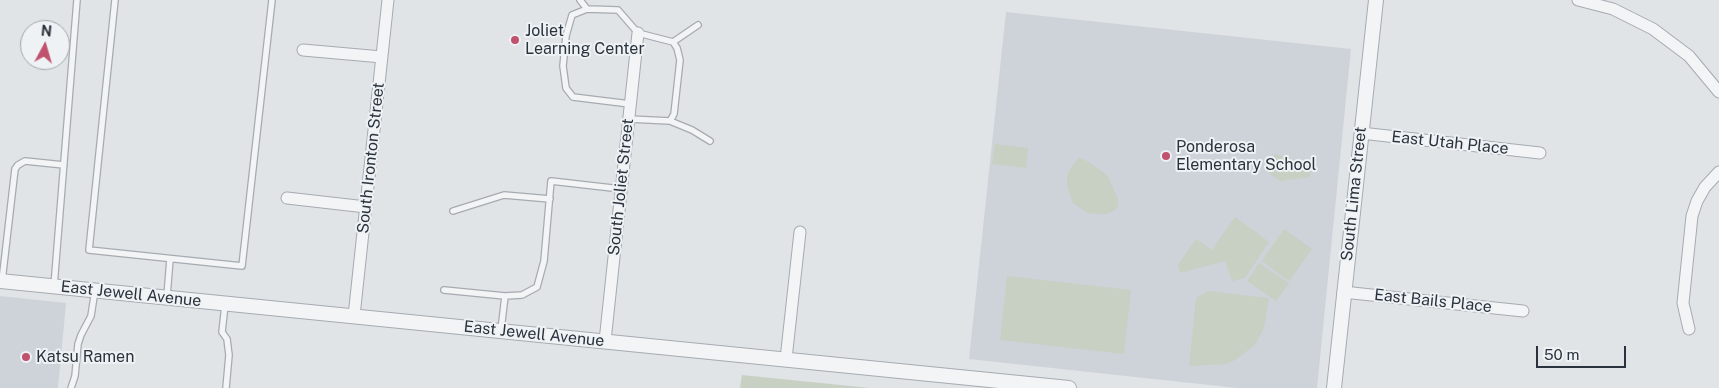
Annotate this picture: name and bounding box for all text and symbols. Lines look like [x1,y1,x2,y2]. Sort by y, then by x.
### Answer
north arrow [20,20,70,70]
place label: Joliet Learning Center [525,21,645,59]
text: N [40,23,53,40]
marker: Joliet Learning Center [509,34,521,46]
street label: South Ironton Street [354,81,388,235]
street label: South Joliet Street [604,117,638,257]
street label: South Lima Street [1337,126,1371,262]
street label: East Utah Place [1390,127,1510,159]
place label: Ponderosa Elementary School [1176,137,1316,175]
marker: Ponderosa Elementary School [1160,150,1172,162]
street label: East Jewell Avenue [60,277,202,311]
street label: East Bails Place [1373,285,1493,317]
street label: East Jewell Avenue [463,317,605,351]
scale bar [1539,336,1629,368]
text: 50 m [1544,346,1579,363]
place label: Katsu Ramen [36,347,134,367]
marker: Katsu Ramen [20,351,32,363]

